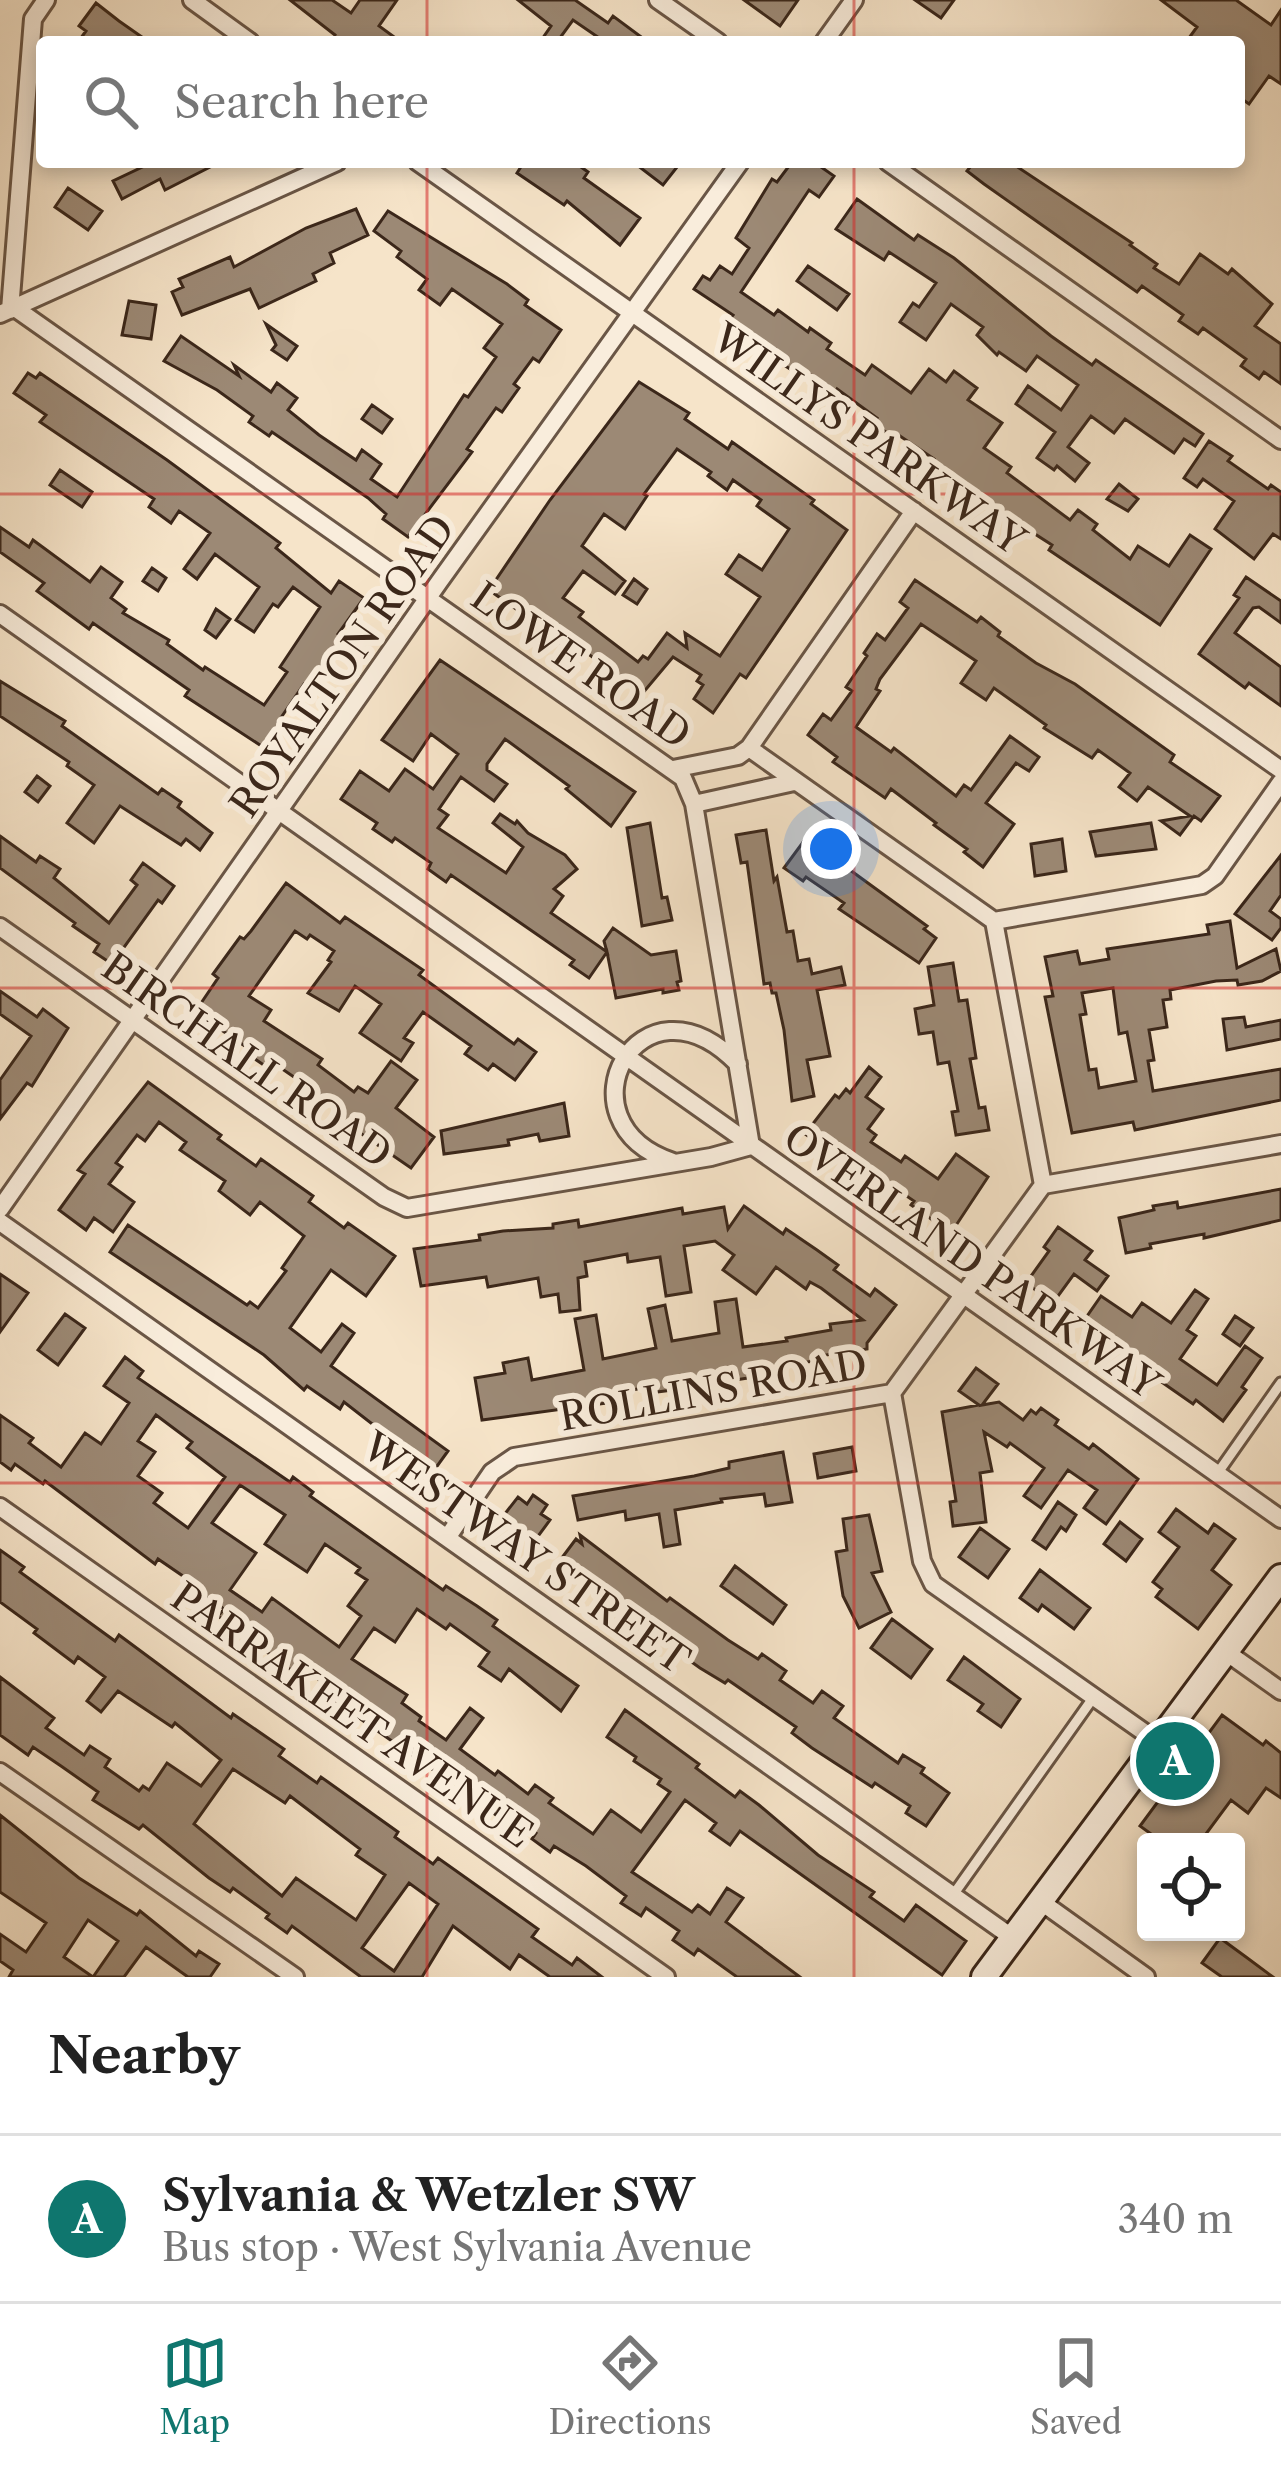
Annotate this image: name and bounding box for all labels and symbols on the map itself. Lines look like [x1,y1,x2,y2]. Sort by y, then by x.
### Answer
street label: WILLYS PARKWAY [703,313,1036,566]
street label: ROYALTON ROAD [220,506,464,826]
street label: LOWE ROAD [462,572,700,758]
your location [801,819,861,879]
street label: BIRCHALL ROAD [93,942,401,1178]
street label: OVERLAND PARKWAY [775,1113,1170,1410]
street label: ROLLINS ROAD [555,1339,871,1441]
street label: WESTWAY STREET [352,1421,699,1684]
street label: PARRAKEET AVENUE [162,1572,542,1858]
pin: A [1136,1716,1214,1806]

